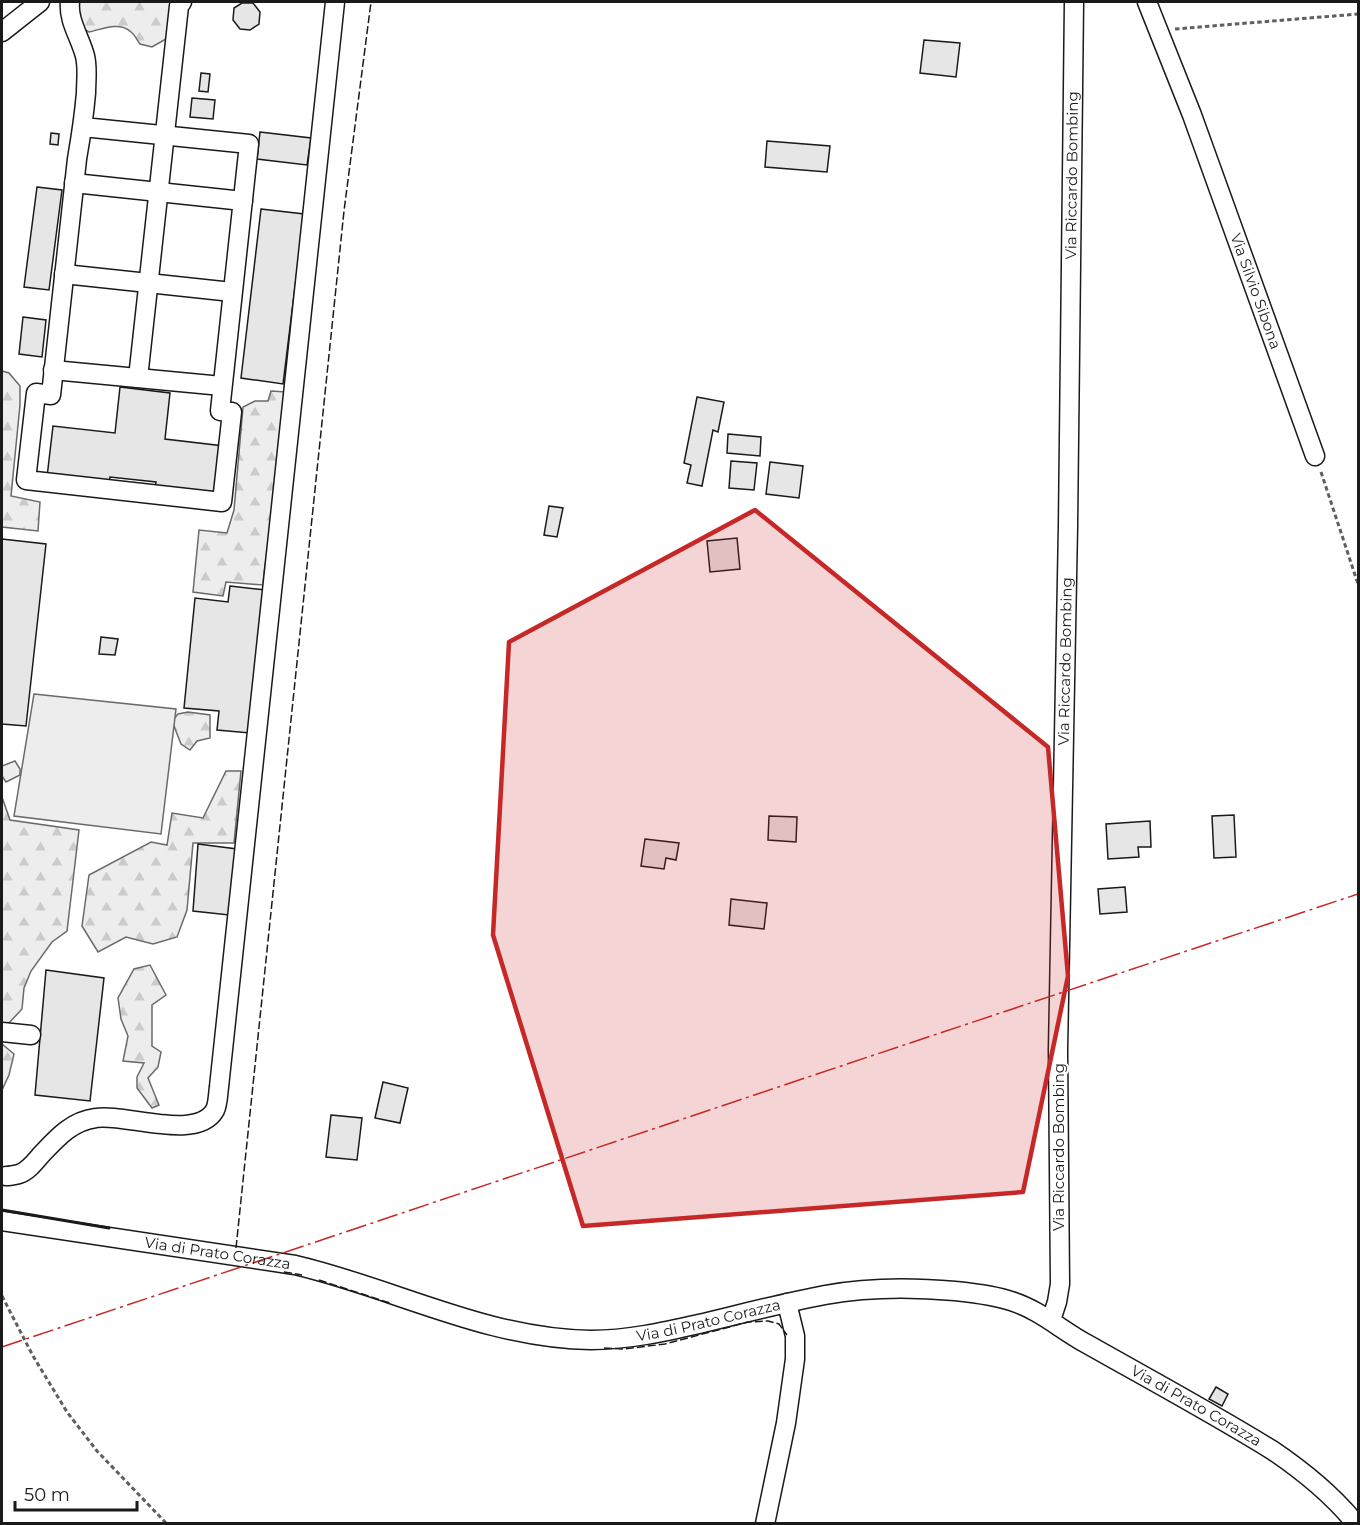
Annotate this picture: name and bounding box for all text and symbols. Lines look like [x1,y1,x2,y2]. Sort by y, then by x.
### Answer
street label: Via Riccardo Bombing [1061,91,1082,260]
street label: Via Silvio Sibona [1226,231,1286,352]
street label: Via Riccardo Bombing [1054,577,1076,746]
street label: Via Riccardo Bombing [1049,1063,1068,1231]
street label: Via di Prato Corazza [143,1233,292,1273]
street label: Via di Prato Corazza [635,1295,782,1345]
street label: Via di Prato Corazza [1128,1361,1265,1450]
scale bar [15,1474,136,1512]
text: 50 m [24,1484,70,1506]

